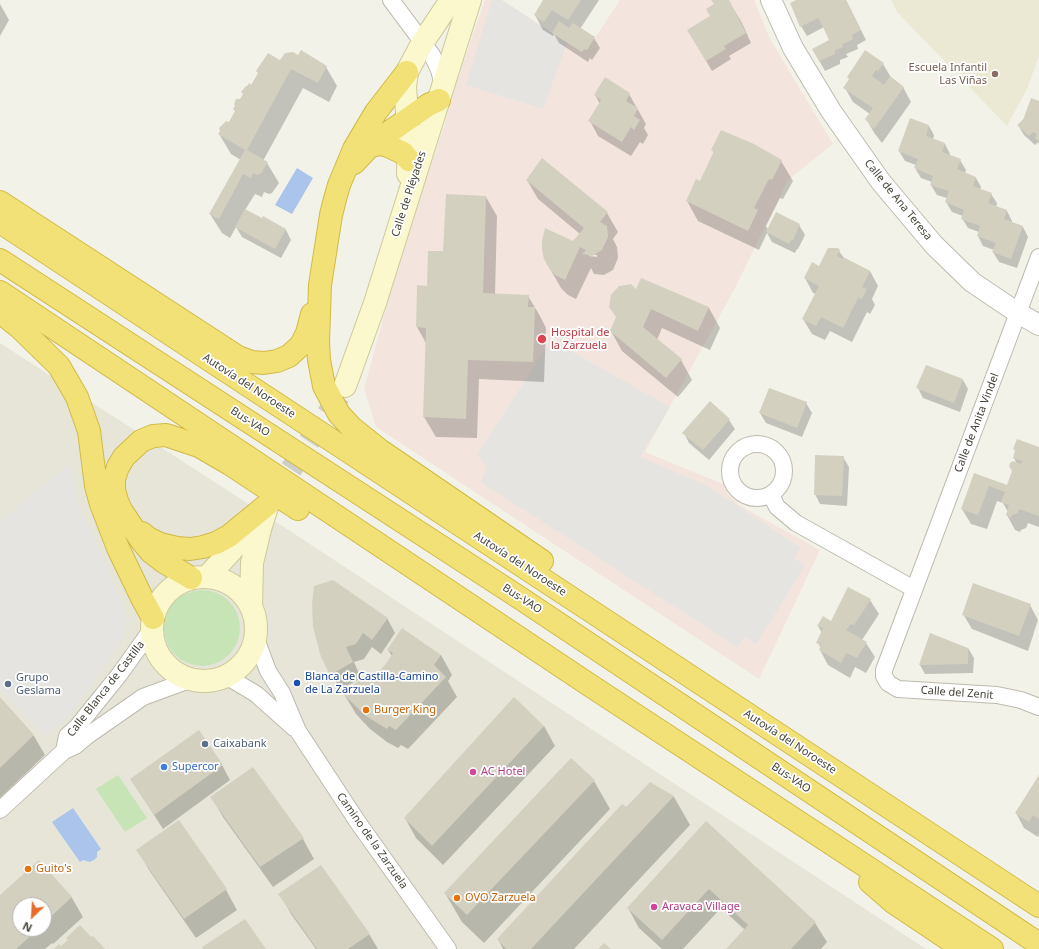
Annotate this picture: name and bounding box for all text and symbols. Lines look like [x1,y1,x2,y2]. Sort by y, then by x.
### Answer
place label: Escuela Infantil Las Viñas [909,61,987,87]
marker: Escuela Infantil Las Viñas [990,69,1000,79]
street label: Calle de Pléyades [389,150,429,238]
street label: Calle de Ana Teresa [861,157,935,243]
place label: Hospital de la Zarzuela [551,326,609,352]
marker: Hospital de la Zarzuela [536,333,548,345]
street label: Autovía del Noroeste [200,351,298,421]
street label: Calle de Anita Vindel [952,371,1002,475]
street label: Bus-VAO [228,404,272,440]
street label: Autovía del Noroeste [471,529,569,599]
street label: Bus-VAO [500,581,544,617]
street label: Calle Blanca de Castilla [64,638,148,740]
place label: Blanca de Castilla-Camino de La Zarzuela [305,670,438,696]
place label: Grupo Geslama [16,671,61,697]
marker: Blanca de Castilla-Camino de La Zarzuela [292,678,302,688]
marker: Grupo Geslama [3,679,13,689]
street label: Calle del Zenit [920,684,994,702]
place label: Burger King [374,703,436,717]
marker: Burger King [361,705,371,715]
street label: Autovía del Noroeste [741,707,839,777]
place label: Caixabank [213,737,267,751]
marker: Caixabank [200,739,210,749]
place label: Supercor [172,760,219,774]
street label: Bus-VAO [769,760,813,796]
marker: Supercor [159,762,169,772]
place label: AC Hotel [481,765,525,779]
marker: AC Hotel [468,767,478,777]
street label: Camino de la Zarzuela [334,790,410,892]
place label: Guito's [36,862,72,876]
marker: Guito's [23,864,33,874]
place label: OVO Zarzuela [465,891,536,905]
marker: OVO Zarzuela [452,893,462,903]
north arrow [12,897,52,937]
place label: Aravaca Village [662,900,740,914]
marker: Aravaca Village [649,902,659,912]
text: N [20,919,34,936]

